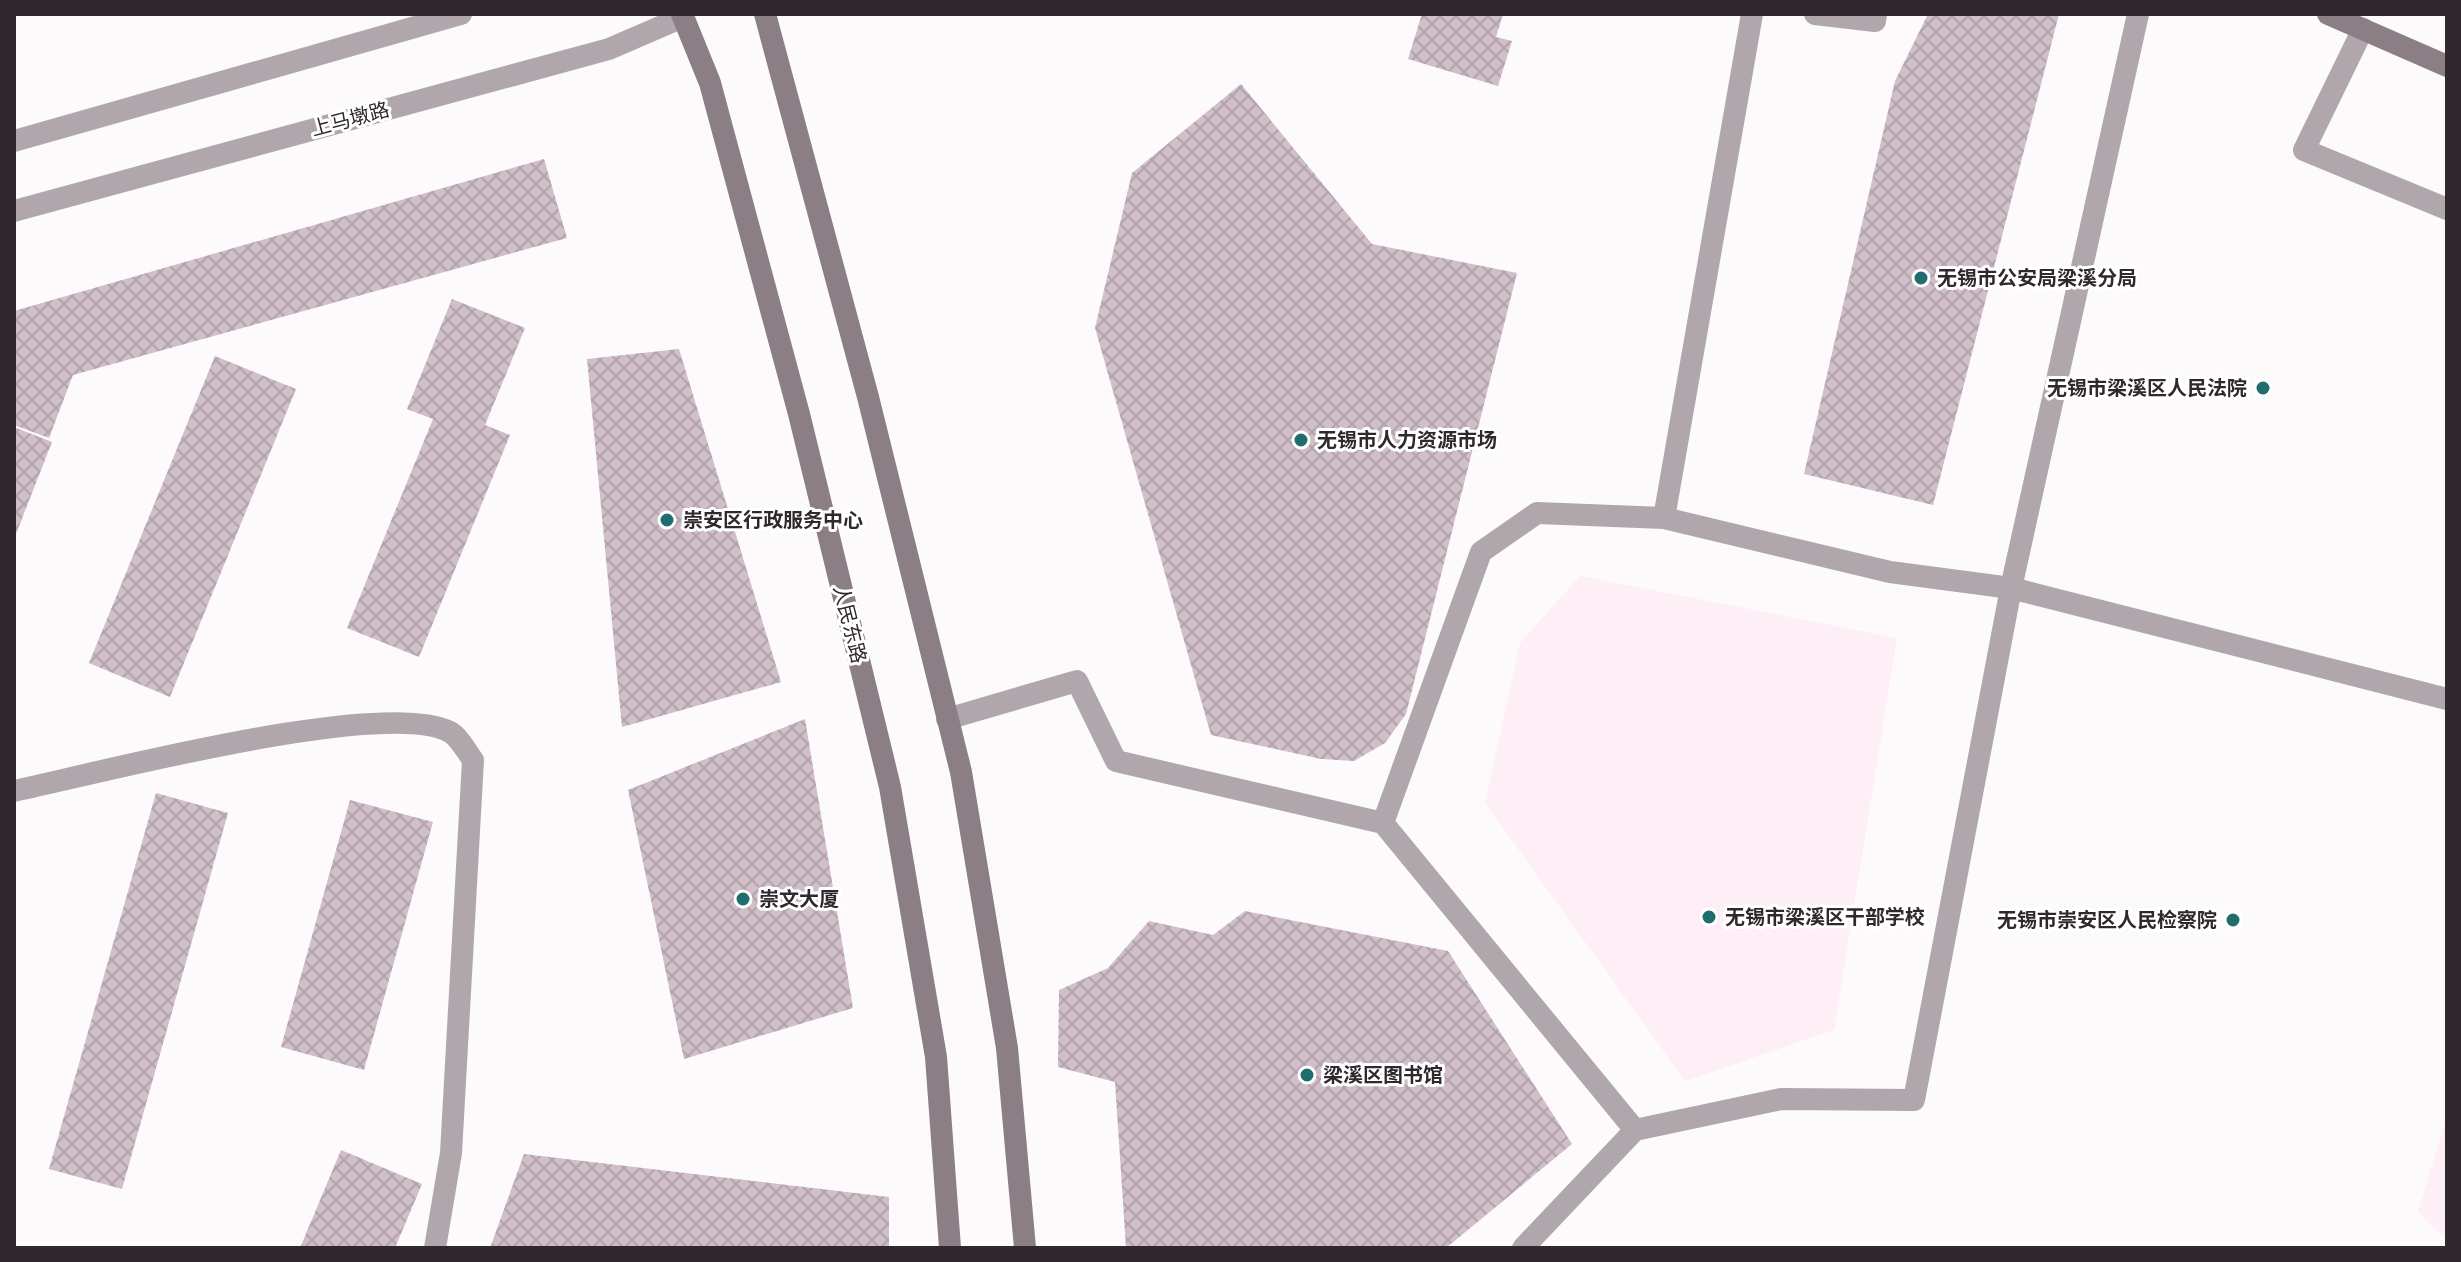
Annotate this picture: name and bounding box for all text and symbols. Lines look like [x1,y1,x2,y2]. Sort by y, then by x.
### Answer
street label: 上马墩路 [308,97,392,141]
place label: 无锡市公安局梁溪分局 [1937,266,2137,290]
marker: 无锡市公安局梁溪分局 [1912,269,1930,287]
place label: 无锡市梁溪区人民法院 [2047,376,2247,400]
marker: 无锡市梁溪区人民法院 [2254,379,2272,397]
place label: 无锡市人力资源市场 [1317,428,1497,452]
marker: 无锡市人力资源市场 [1292,431,1310,449]
place label: 崇安区行政服务中心 [683,508,863,532]
marker: 崇安区行政服务中心 [658,511,676,529]
street label: 人民东路 [829,582,871,666]
place label: 崇文大厦 [759,887,839,911]
marker: 崇文大厦 [734,890,752,908]
place label: 无锡市梁溪区干部学校 [1725,905,1925,929]
marker: 无锡市梁溪区干部学校 [1700,908,1718,926]
place label: 无锡市崇安区人民检察院 [1997,908,2217,932]
marker: 无锡市崇安区人民检察院 [2224,911,2242,929]
place label: 梁溪区图书馆 [1323,1063,1443,1087]
marker: 梁溪区图书馆 [1298,1066,1316,1084]

